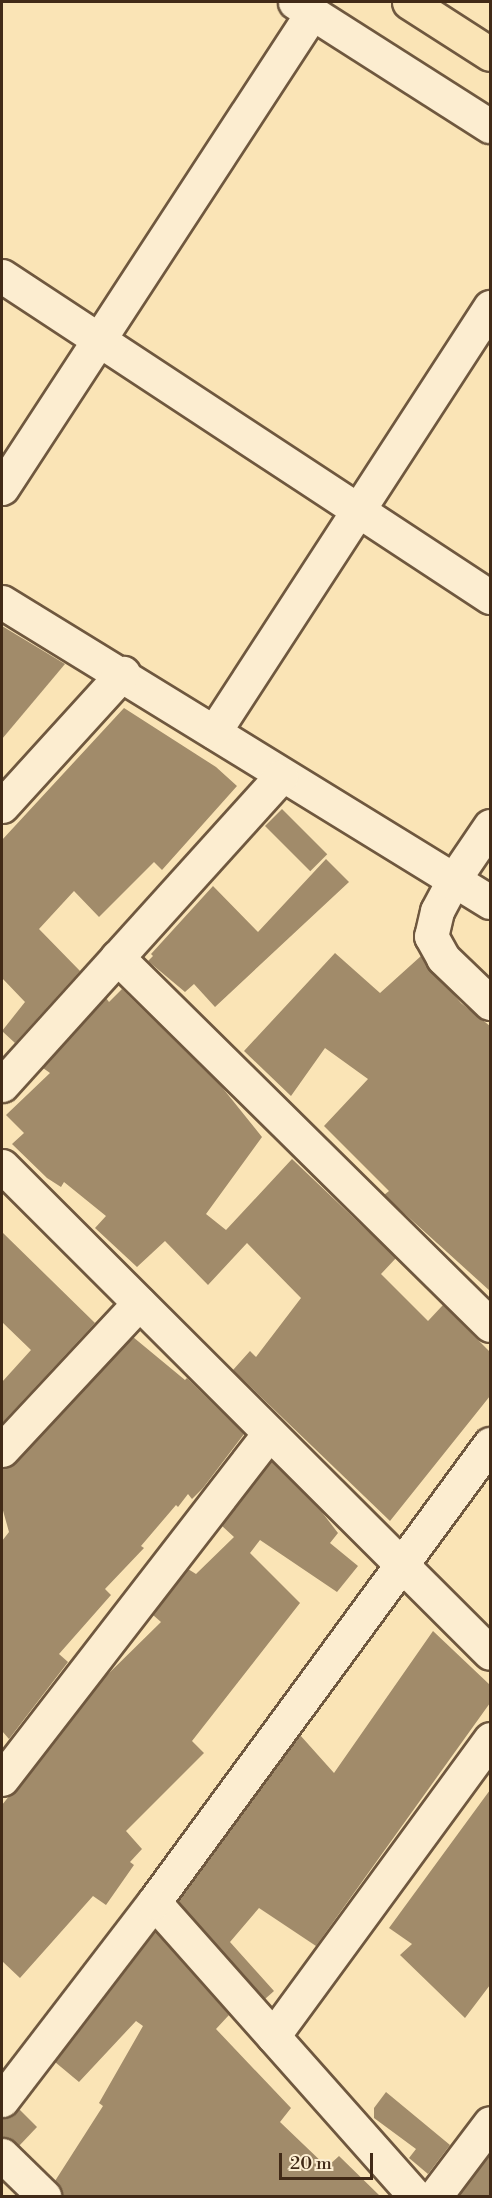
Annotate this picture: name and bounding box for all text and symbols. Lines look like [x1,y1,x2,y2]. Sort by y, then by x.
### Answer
scale bar [282,2141,376,2179]
text: 20 m [290,2152,332,2175]

